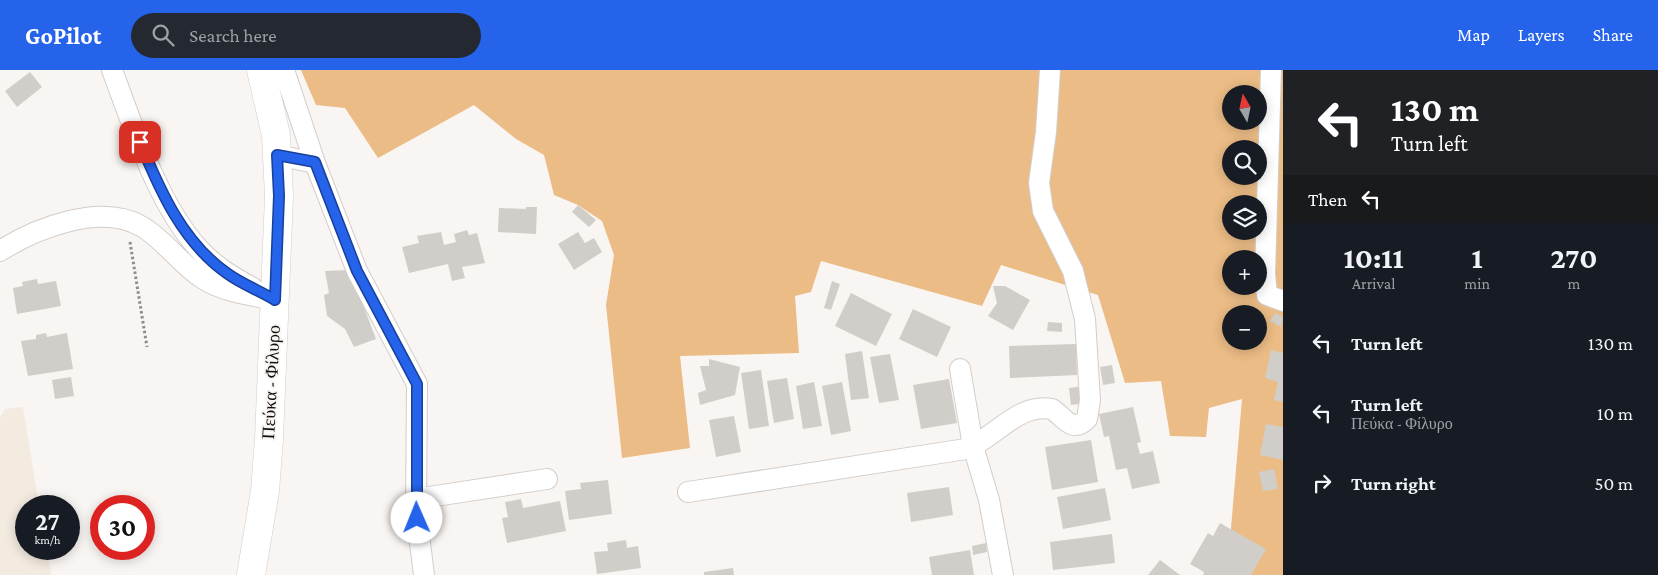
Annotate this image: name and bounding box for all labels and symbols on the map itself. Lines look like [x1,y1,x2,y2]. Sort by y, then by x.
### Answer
north arrow [1222,85,1268,130]
pin [119,121,161,163]
street label: Πεύκα - Φίλυρο [258,324,284,440]
position arrow [390,491,442,543]
speed limit sign: 30 [90,495,155,560]

